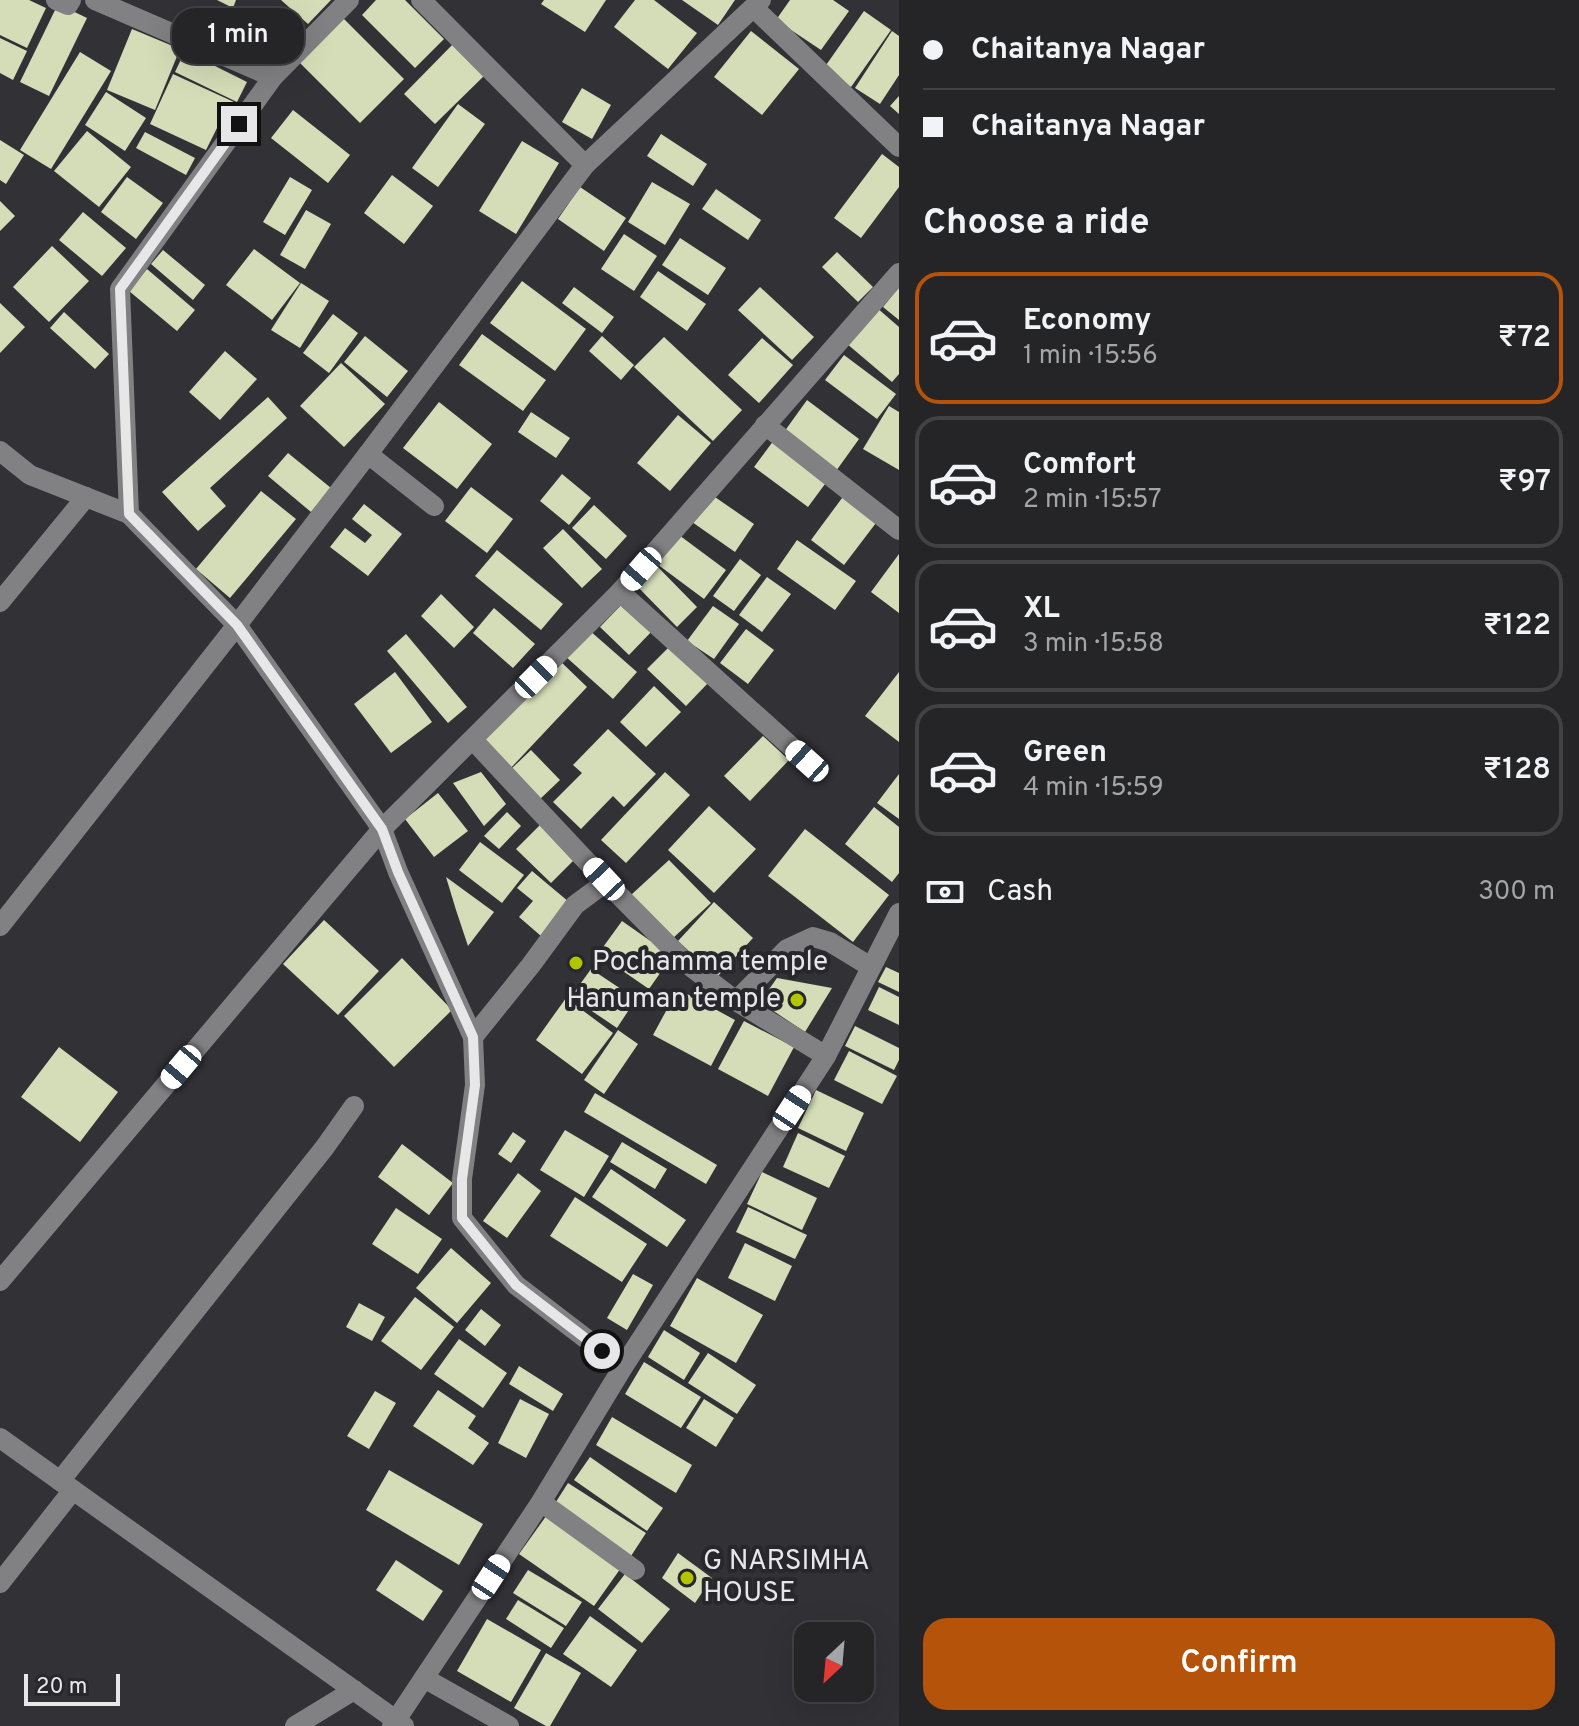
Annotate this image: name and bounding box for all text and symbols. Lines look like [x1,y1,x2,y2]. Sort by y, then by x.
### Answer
callout: 1 min [173,8,305,64]
text: 1 min [207,19,269,52]
text: Chaitanya Nagar [971,32,1205,69]
route end [221,106,257,142]
text: Chaitanya Nagar [971,109,1205,146]
text: Choose a ride [923,201,1149,247]
icon: car [927,302,999,374]
text: Economy [1023,303,1151,340]
text: ₹72 [1498,320,1551,357]
text: 1 min · 15:56 [1023,340,1158,373]
icon: car [927,446,999,518]
text: Comfort [1023,447,1136,484]
text: ₹97 [1498,464,1551,501]
text: 2 min · 15:57 [1023,484,1162,517]
car [616,543,666,595]
icon: car [927,590,999,662]
text: XL [1023,591,1060,628]
text: ₹122 [1483,608,1551,645]
text: 3 min · 15:58 [1023,628,1164,661]
car [511,652,561,702]
icon: car [927,734,999,806]
text: Green [1023,735,1107,772]
car [781,736,833,786]
text: ₹128 [1483,752,1551,789]
text: 4 min · 15:59 [1023,772,1164,805]
car [579,853,629,905]
icon: cash [923,870,967,914]
text: Cash [987,874,1053,911]
text: 300 m [1478,876,1555,909]
place label: Pochamma temple [592,945,828,981]
marker: Pochamma temple [567,954,585,972]
place label: Hanuman temple [566,982,781,1018]
marker: Hanuman temple [788,991,806,1009]
car [156,1041,206,1093]
car [769,1081,815,1135]
route start [584,1333,620,1369]
place label: G NARSIMHA HOUSE [703,1544,870,1612]
car [468,1550,514,1604]
marker: G NARSIMHA HOUSE [678,1569,696,1587]
button: Confirm [923,1618,1555,1710]
north arrow [794,1622,874,1702]
map controls [794,1622,874,1702]
scale bar [24,1670,120,1706]
text: 20 m [36,1674,87,1701]

